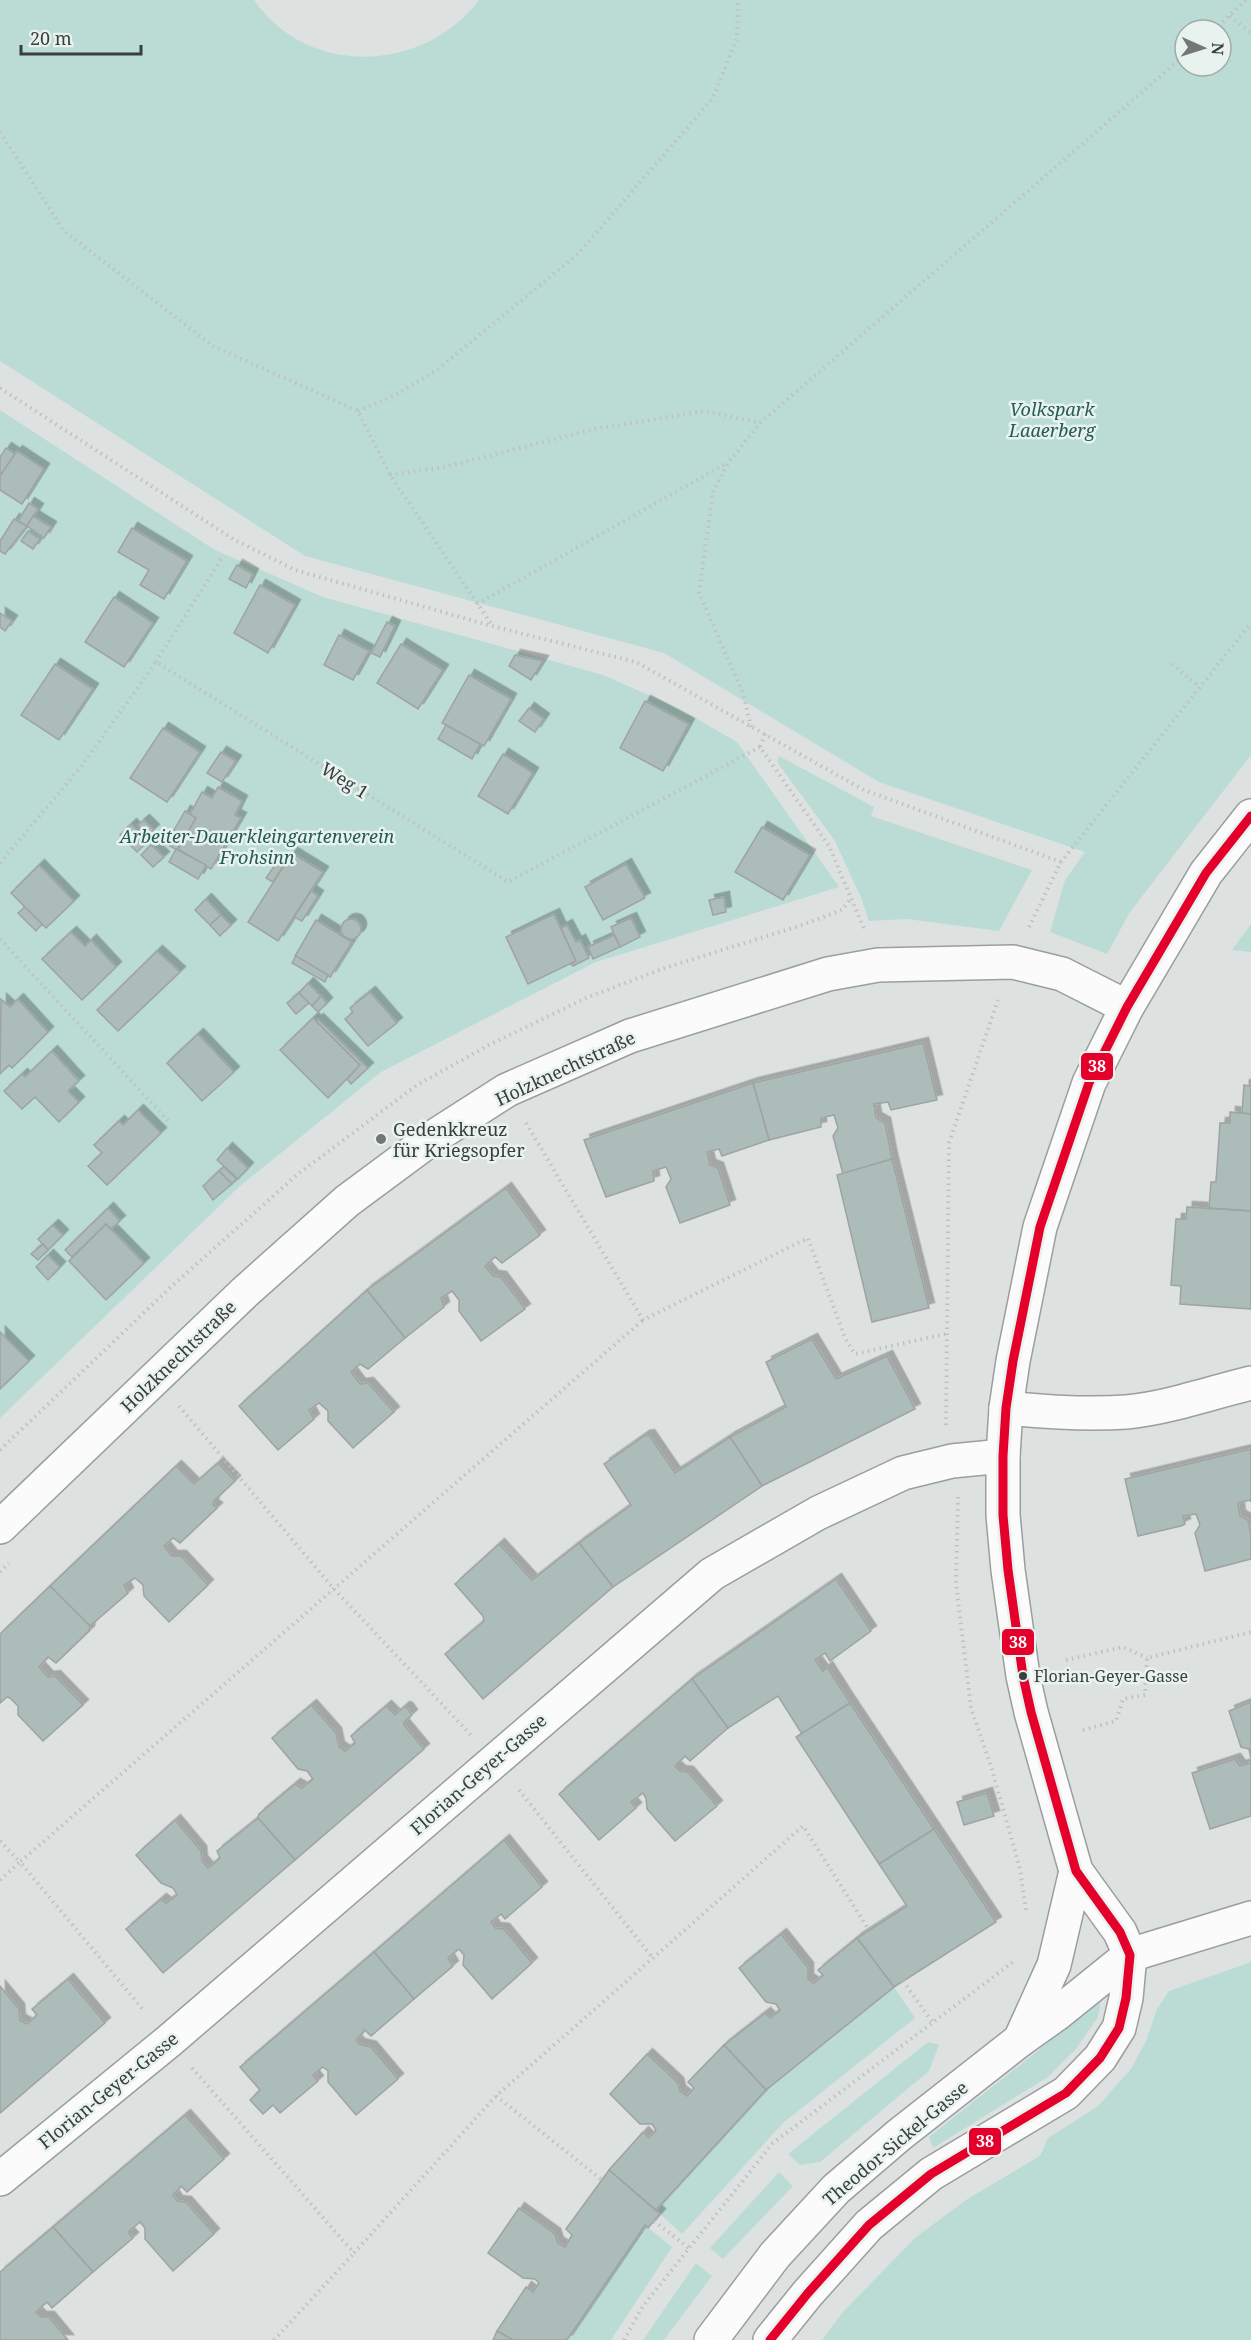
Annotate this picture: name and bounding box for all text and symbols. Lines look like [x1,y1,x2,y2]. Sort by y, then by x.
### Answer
scale bar [21,18,141,56]
north arrow [1173,18,1233,78]
text: 20 m [30,26,72,50]
text: N [1207,42,1229,56]
park label: Volkspark Laaerberg [1008,397,1096,442]
street label: Weg 1 [317,756,373,804]
park label: Arbeiter-Dauerkleingartenverein Frohsinn [118,824,394,869]
street label: Holzknechtstraße [491,1025,639,1111]
line badge: 38 [1080,1052,1114,1081]
text: 38 [1088,1055,1106,1077]
place label: Gedenkkreuz für Kriegsopfer [393,1117,525,1162]
marker: Gedenkkreuz für Kriegsopfer [374,1132,388,1146]
street label: Holzknechtstraße [115,1295,241,1417]
line badge: 38 [1001,1628,1035,1656]
text: 38 [1009,1631,1027,1653]
place label: Florian-Geyer-Gasse [1034,1665,1188,1687]
marker: Florian-Geyer-Gasse [1017,1670,1029,1682]
street label: Florian-Geyer-Gasse [405,1708,551,1840]
street label: Florian-Geyer-Gasse [33,2026,183,2154]
street label: Theodor-Sickel-Gasse [817,2075,973,2211]
line badge: 38 [968,2127,1002,2156]
text: 38 [976,2130,994,2152]

